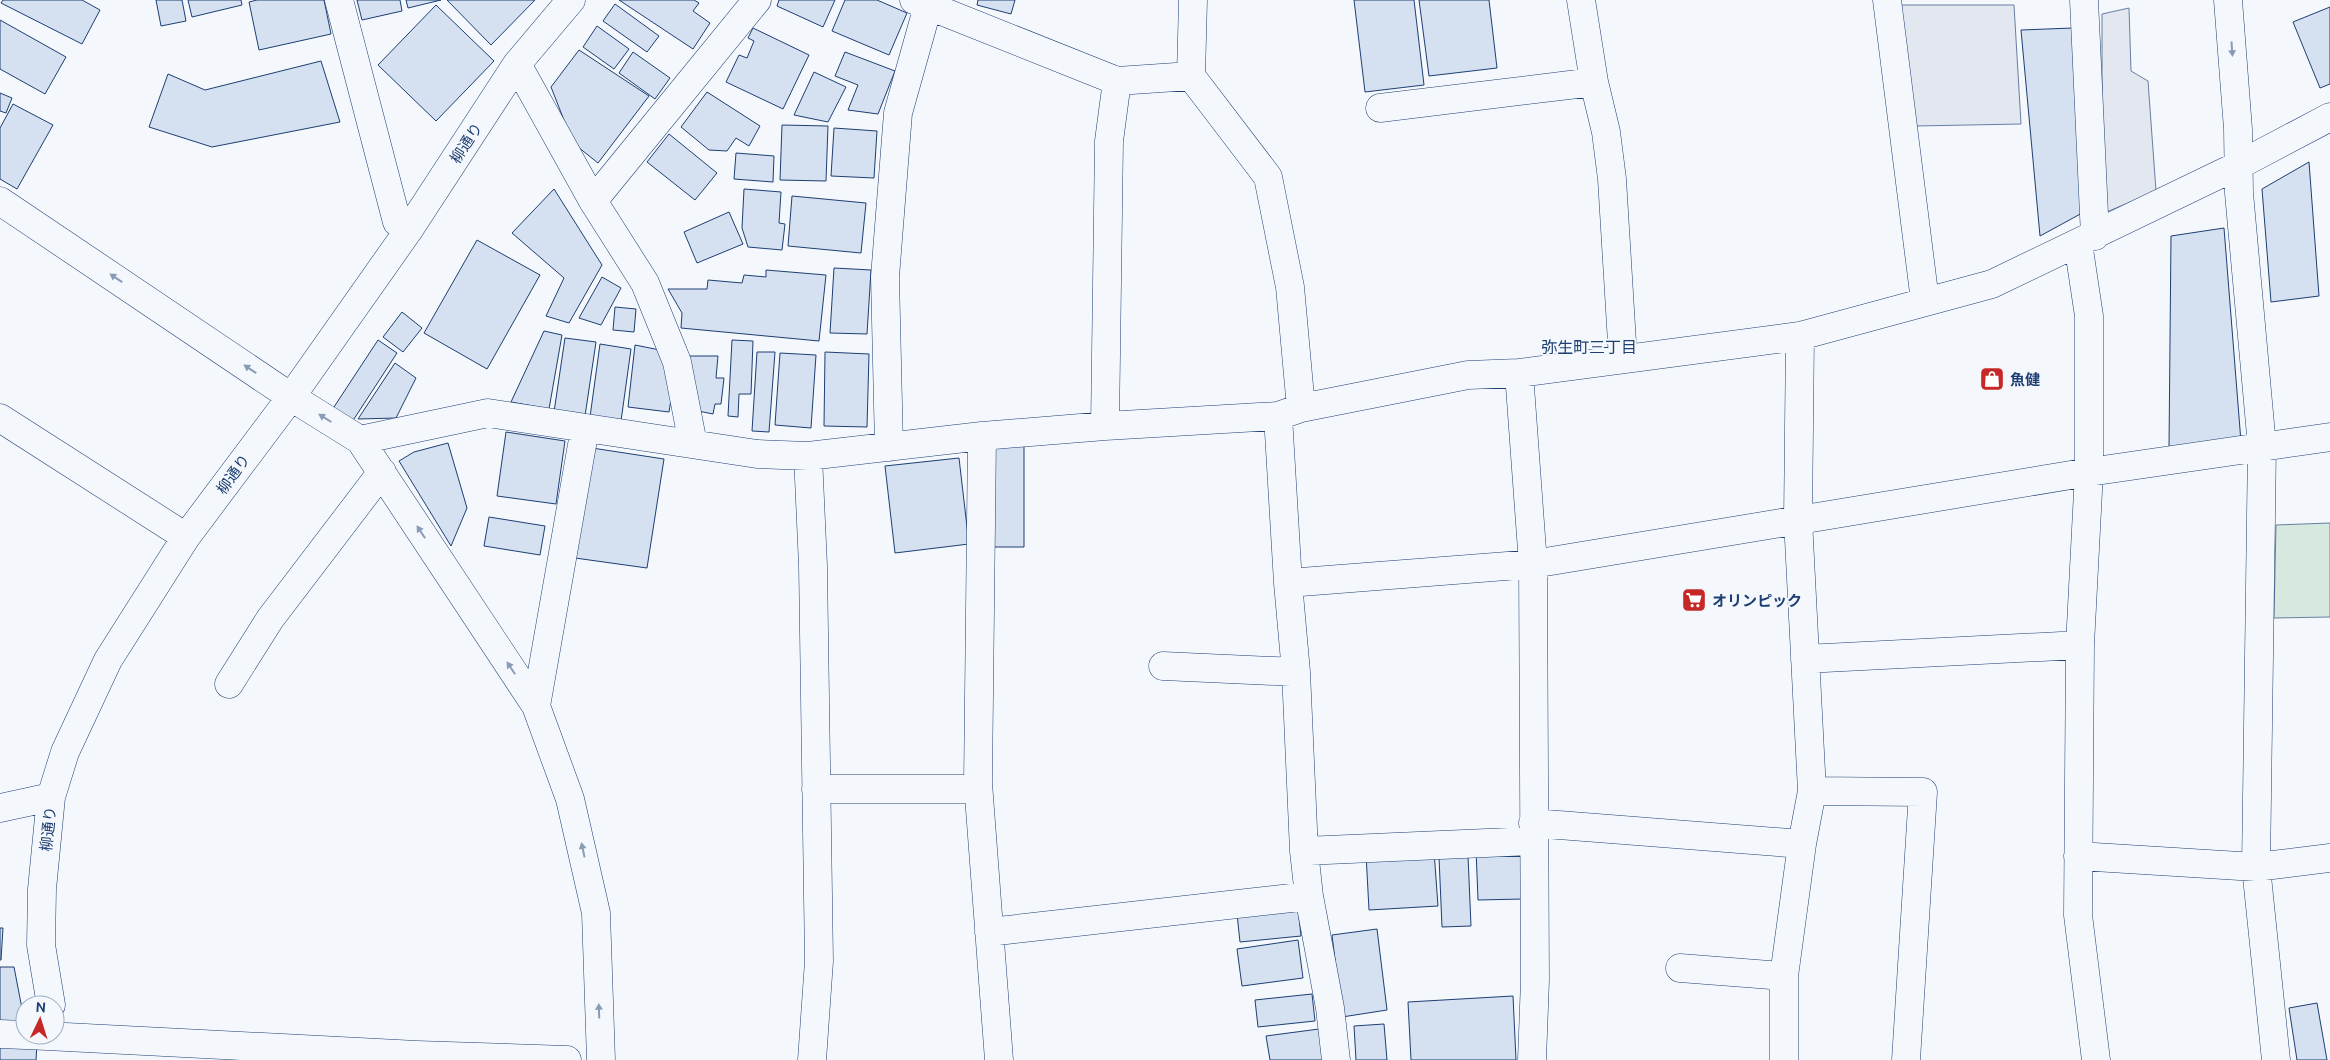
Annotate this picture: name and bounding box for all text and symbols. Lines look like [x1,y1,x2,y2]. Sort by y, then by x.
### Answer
one-way arrow [2228,41,2236,57]
street label: 柳通り [447,119,485,167]
one-way arrow [109,273,122,283]
district label: 弥生町三丁目 [1541,338,1637,356]
one-way arrow [243,365,257,374]
shop icon: 魚健 [1979,366,2005,392]
place label: 魚健 [2010,371,2040,388]
one-way arrow [319,414,332,423]
street label: 柳通り [213,451,253,497]
one-way arrow [416,526,426,539]
supermarket icon: オリンピック [1681,587,1707,613]
place label: オリンピック [1712,592,1802,609]
one-way arrow [506,661,516,675]
street label: 柳通り [37,806,59,852]
one-way arrow [579,843,587,858]
north arrow [15,995,65,1045]
text: N [35,999,47,1015]
one-way arrow [595,1003,603,1019]

